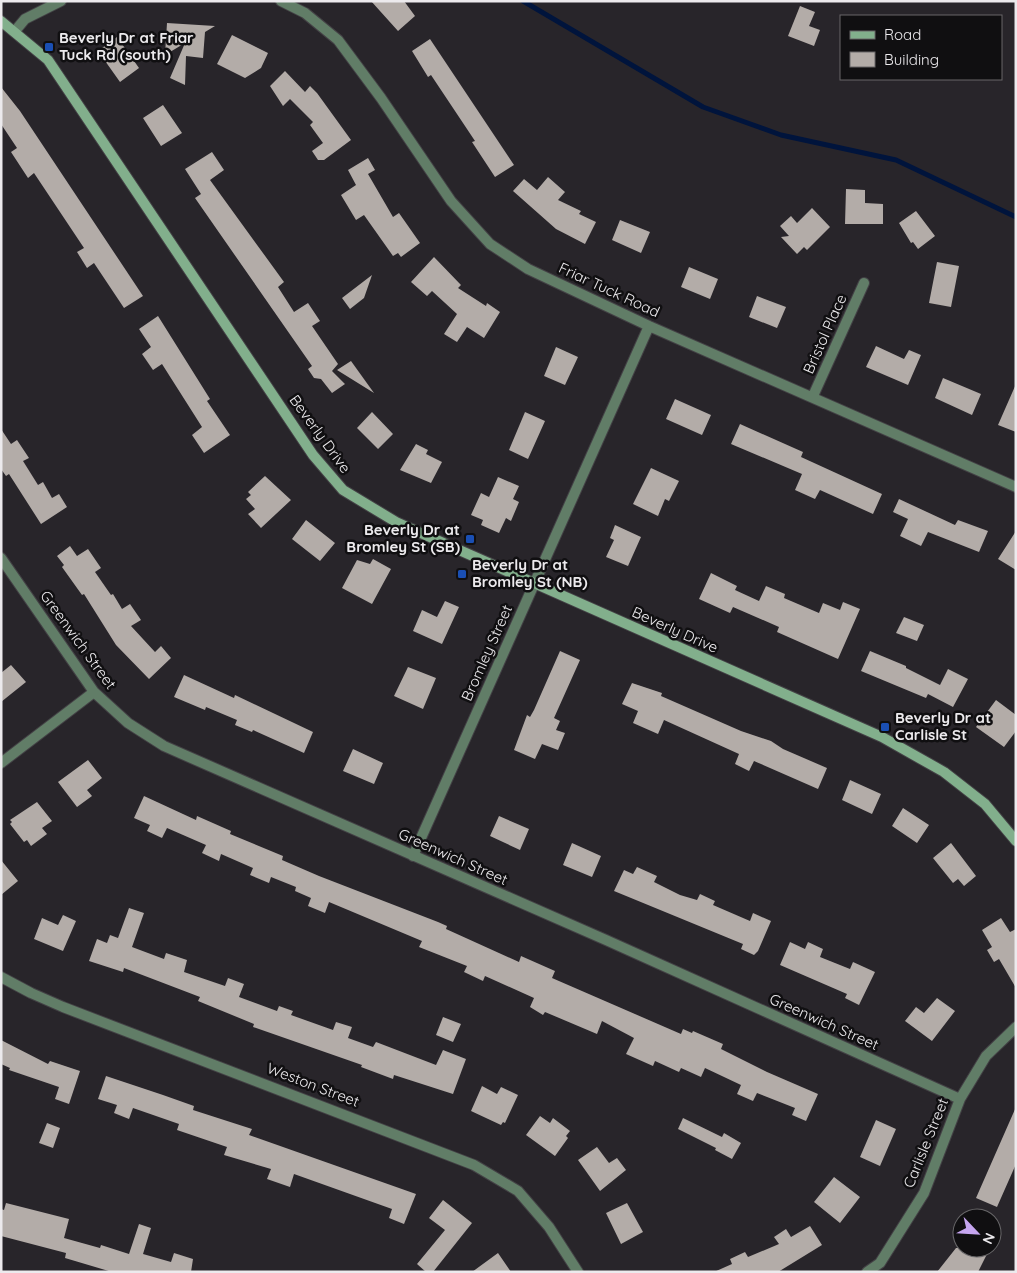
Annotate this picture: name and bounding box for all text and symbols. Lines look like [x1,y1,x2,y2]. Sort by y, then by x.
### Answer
legend [840,15,1002,80]
text: Road [884,25,921,44]
place label: Beverly Dr at Friar Tuck Rd (south) [59,28,194,64]
marker: Beverly Dr at Friar Tuck Rd (south) [43,41,55,53]
text: Building [884,50,939,69]
street label: Friar Tuck Road [556,258,663,321]
street label: Bristol Place [799,291,851,377]
street label: Beverly Drive [286,391,355,477]
place label: Beverly Dr at Bromley St (SB) [346,520,460,556]
marker: Beverly Dr at Bromley St (SB) [464,533,476,545]
place label: Beverly Dr at Bromley St (NB) [472,555,588,591]
marker: Beverly Dr at Bromley St (NB) [456,568,468,580]
street label: Greenwich Street [36,587,121,693]
street label: Bromley Street [457,602,516,704]
street label: Beverly Drive [629,602,721,657]
place label: Beverly Dr at Carlisle St [895,708,991,744]
marker: Beverly Dr at Carlisle St [879,721,891,733]
street label: Greenwich Street [396,824,511,889]
street label: Greenwich Street [767,989,882,1054]
street label: Weston Street [264,1058,362,1111]
street label: Carlisle Street [899,1095,952,1191]
north arrow [952,1208,1002,1258]
text: N [978,1230,999,1247]

